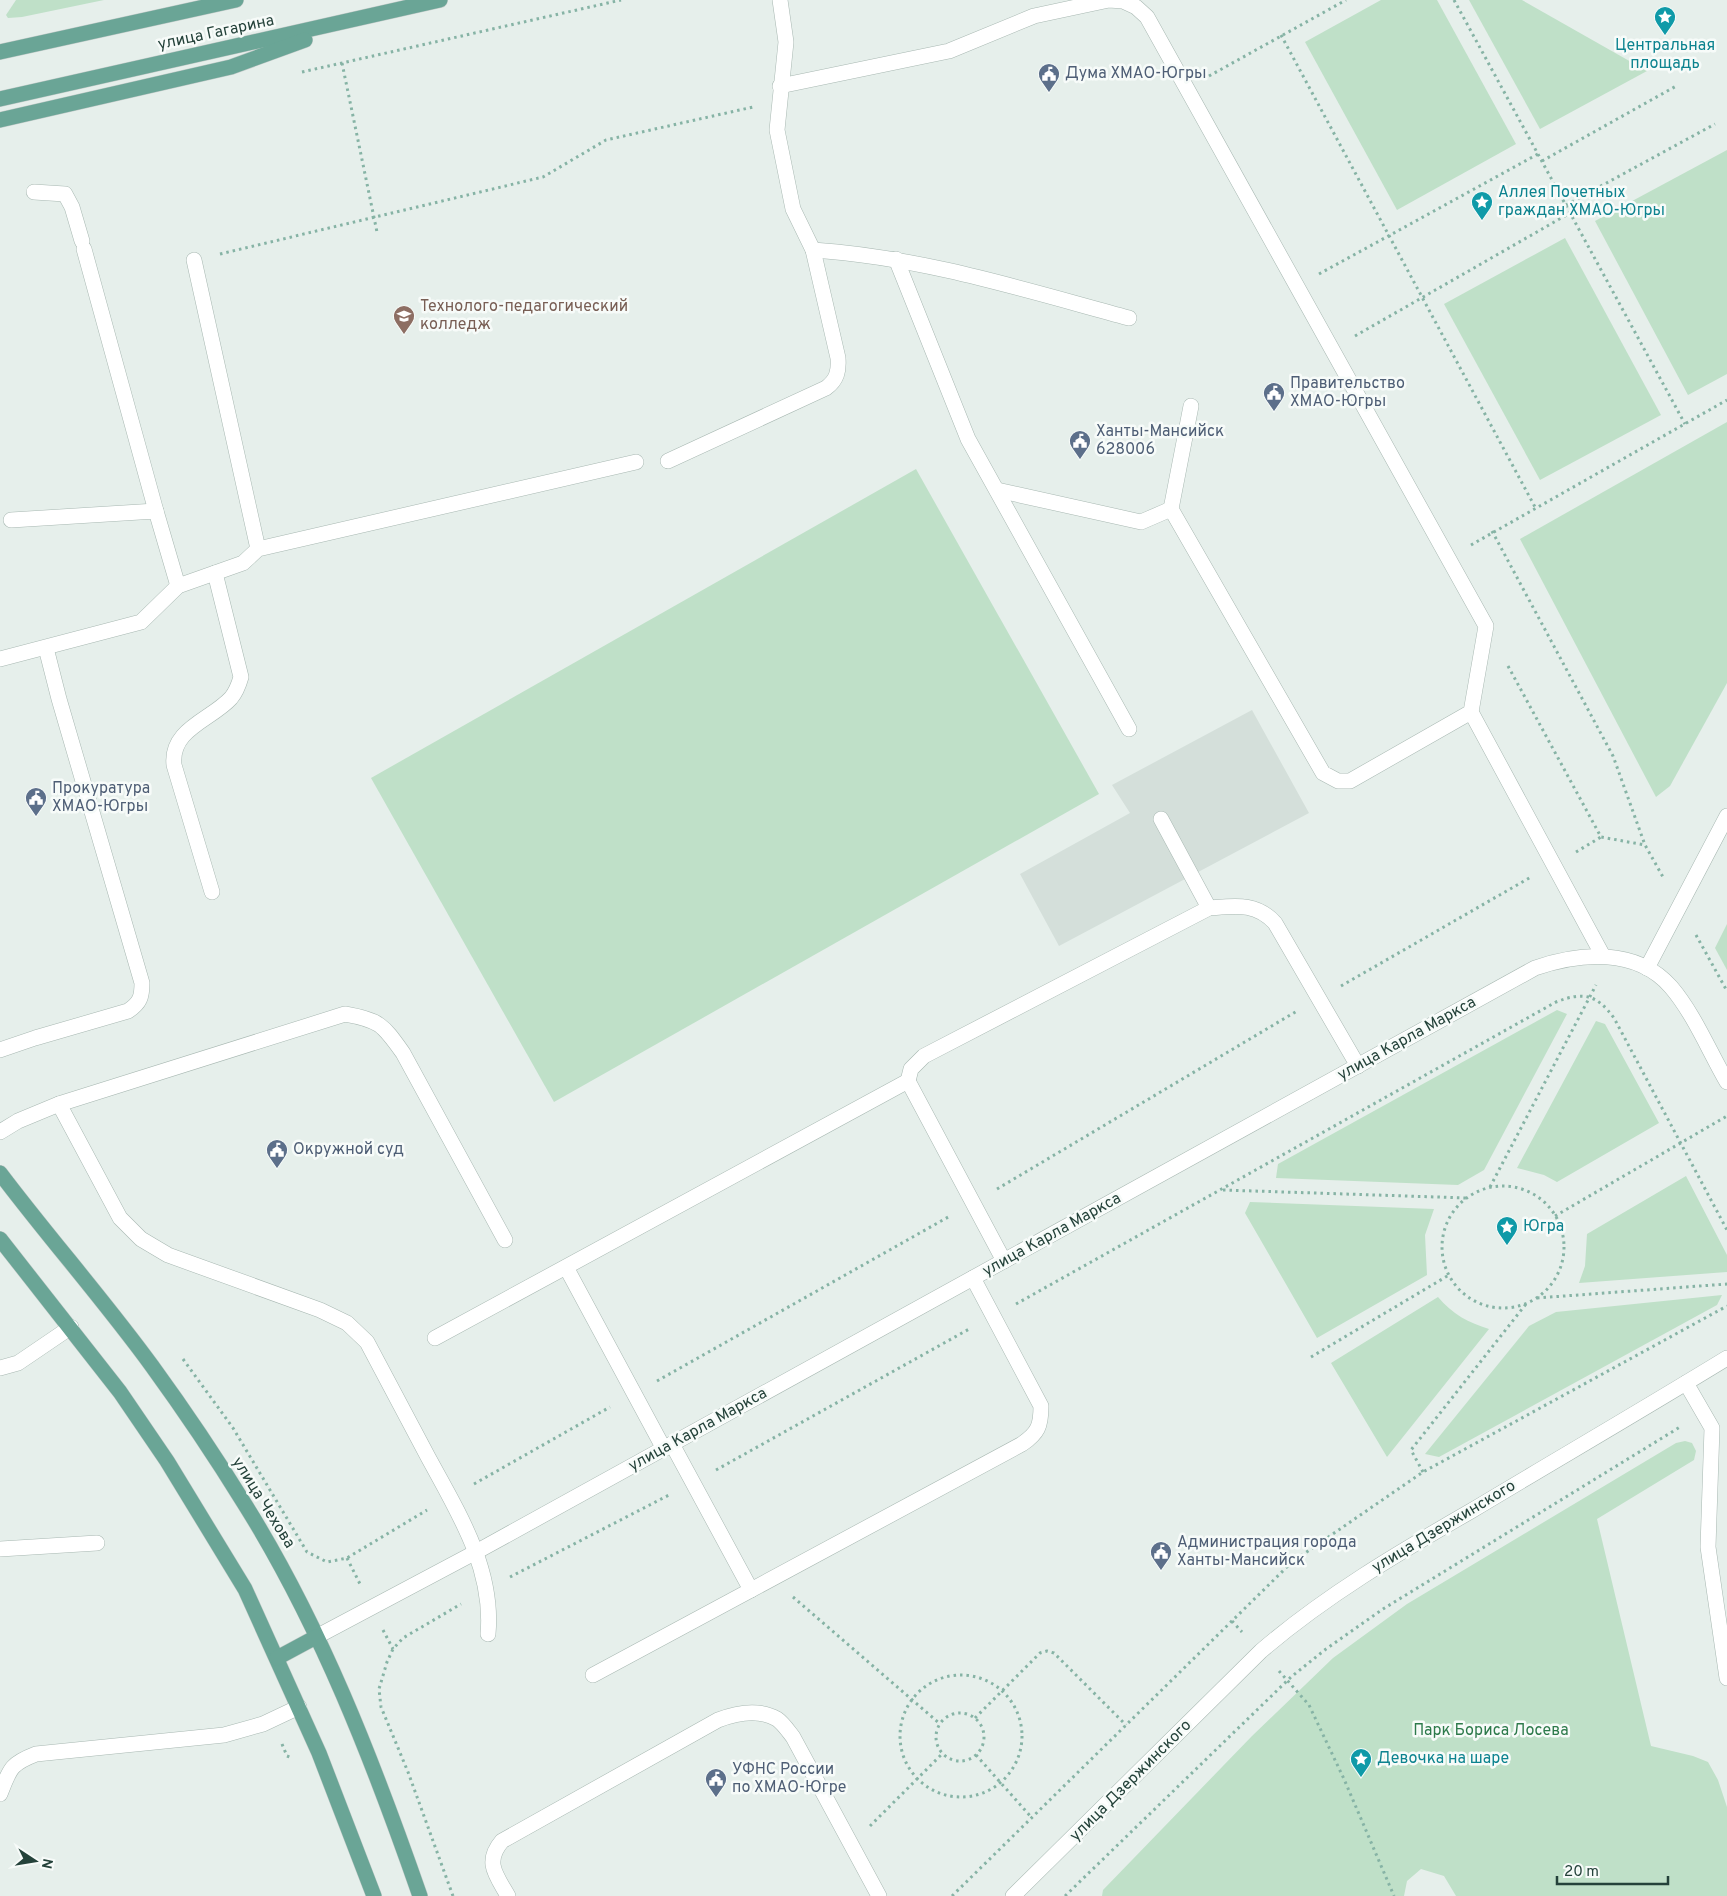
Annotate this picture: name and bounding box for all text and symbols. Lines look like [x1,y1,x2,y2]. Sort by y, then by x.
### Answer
place icon: Центральная площадь [1653,5,1677,36]
street label: улица Гагарина [156,11,276,55]
place label: Центральная площадь [1615,36,1715,74]
public building icon: Дума ХМАО-Югры [1037,62,1061,93]
place label: Дума ХМАО-Югры [1065,64,1207,84]
place label: Аллея Почетных граждан ХМАО-Югры [1498,183,1665,221]
place icon: Аллея Почетных граждан ХМАО-Югры [1470,190,1494,221]
place label: Технолого-педагогический колледж [420,297,628,335]
school or university icon: Технолого-педагогический колледж [392,304,416,335]
place label: Правительство ХМАО-Югры [1290,374,1405,412]
public building icon: Правительство ХМАО-Югры [1262,381,1286,412]
place label: Ханты-Мансийск 628006 [1096,422,1224,460]
public building icon: Ханты-Мансийск 628006 [1068,429,1092,460]
place label: Прокуратура ХМАО-Югры [52,779,150,817]
public building icon: Прокуратура ХМАО-Югры [24,786,48,817]
street label: улица Карла Маркса [1334,993,1480,1085]
public building icon: Окружной суд [265,1138,289,1169]
place label: Окружной суд [293,1140,404,1160]
street label: улица Карла Маркса [979,1189,1125,1281]
place icon: Югра [1495,1215,1519,1246]
place label: Югра [1523,1217,1564,1237]
street label: улица Карла Маркса [625,1384,771,1476]
street label: улица Чехова [227,1454,299,1552]
street label: улица Дзержинского [1368,1476,1520,1578]
place label: Администрация города Ханты-Мансийск [1177,1533,1356,1571]
public building icon: Администрация города Ханты-Мансийск [1149,1540,1173,1571]
street label: улица Дзержинского [1066,1716,1196,1846]
park label: Парк Бориса Лосева [1413,1721,1569,1741]
place icon: Девочка на шаре [1349,1747,1373,1778]
place label: Девочка на шаре [1377,1749,1509,1769]
place label: УФНС России по ХМАО-Югре [732,1760,846,1798]
public building icon: УФНС России по ХМАО-Югре [704,1767,728,1798]
north arrow [10,1836,60,1886]
scale bar [1557,1854,1668,1886]
text: N [37,1857,56,1870]
text: 20 m [1564,1863,1599,1882]

